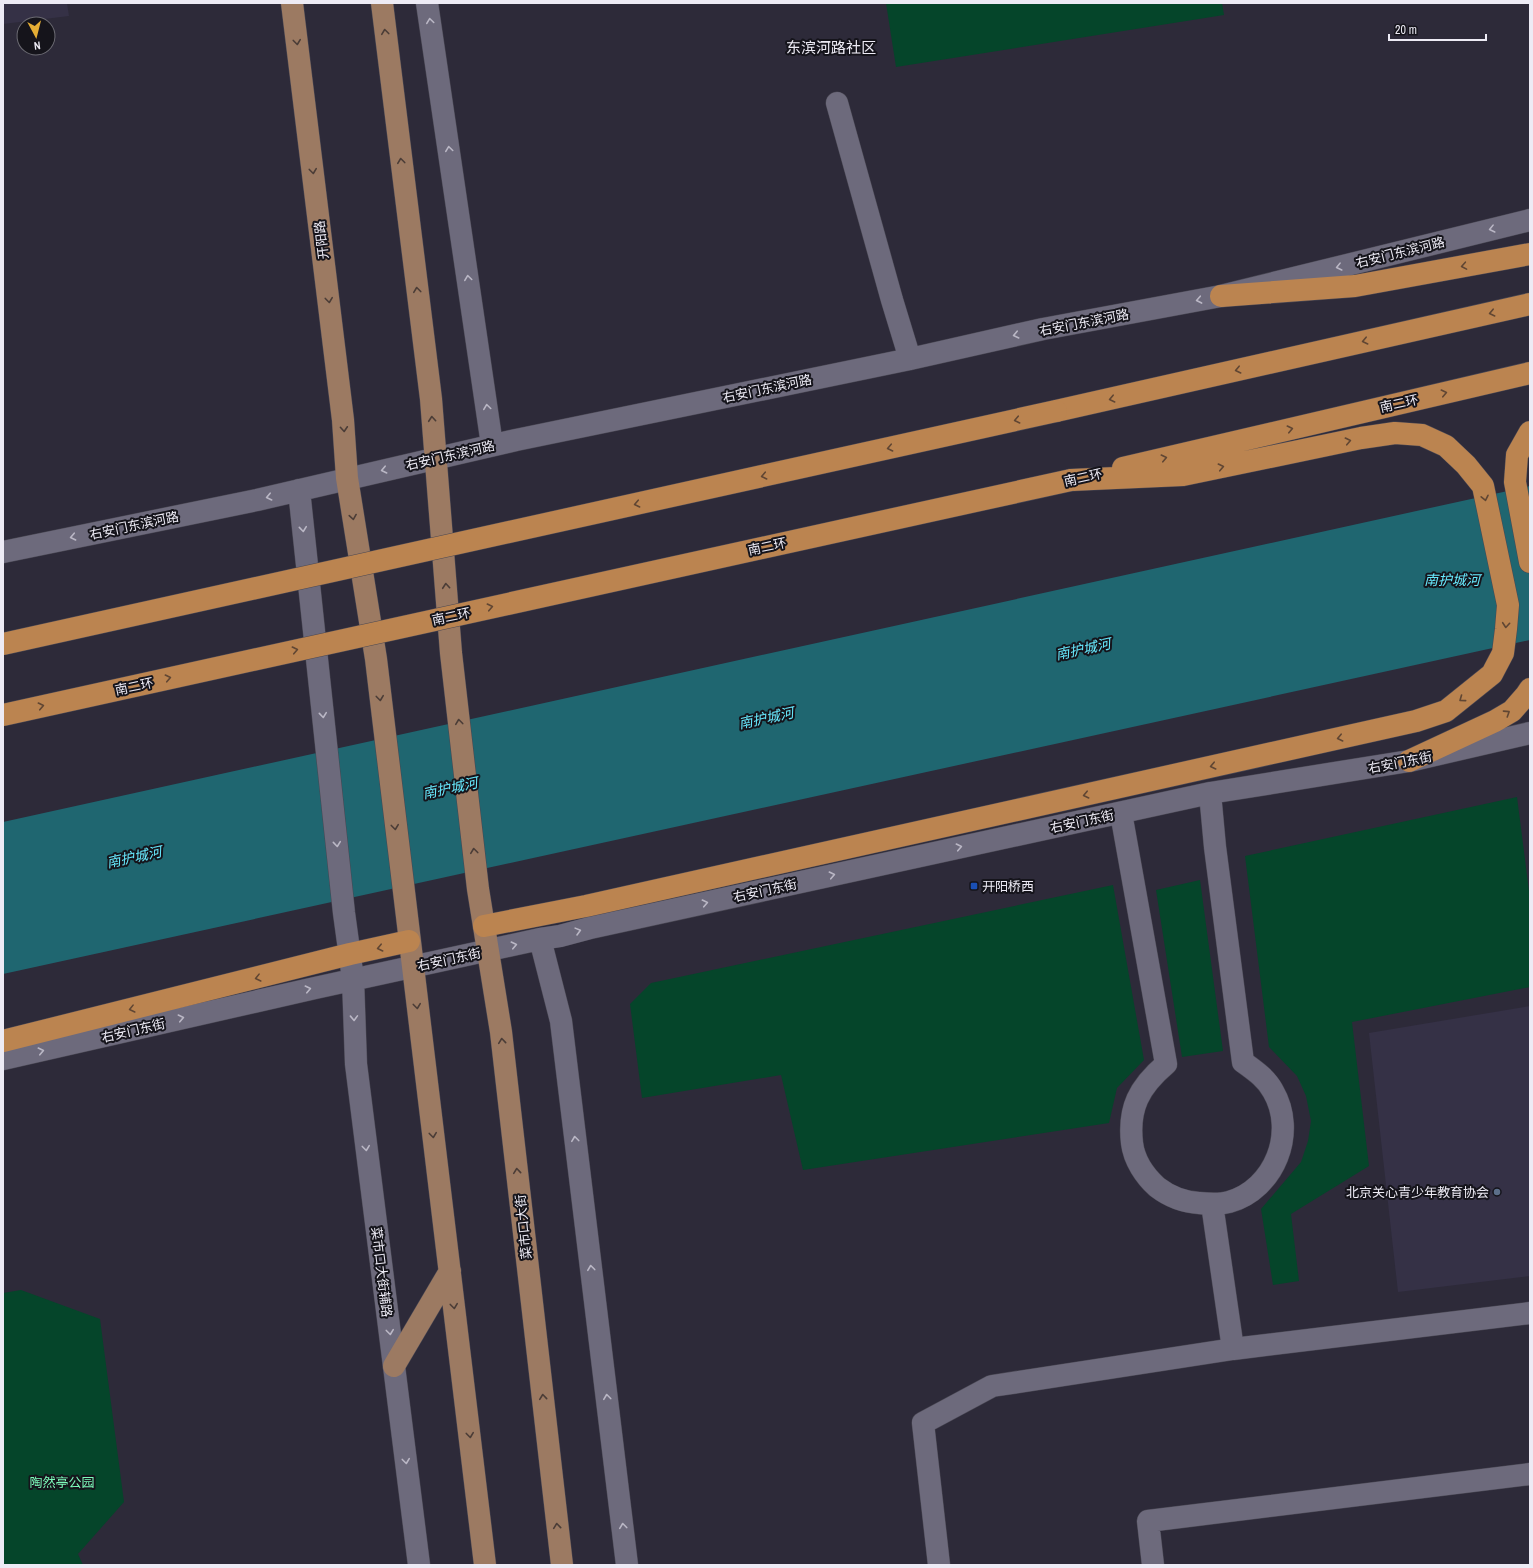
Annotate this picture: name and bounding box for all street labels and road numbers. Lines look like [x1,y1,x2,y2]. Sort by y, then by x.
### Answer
street label: 开阳路 [311,220,332,260]
street label: 右安门东滨河路 [1354,233,1446,272]
street label: 右安门东滨河路 [1038,305,1130,340]
street label: 右安门东滨河路 [721,371,813,406]
street label: 南二环 [1378,391,1420,416]
street label: 右安门东滨河路 [404,437,496,474]
street label: 南二环 [1062,465,1104,490]
street label: 右安门东滨河路 [88,508,180,543]
street label: 南二环 [746,534,788,559]
street label: 南二环 [430,604,472,629]
street label: 南二环 [113,674,155,699]
street label: 右安门东街 [1367,748,1434,777]
street label: 右安门东街 [1049,806,1116,837]
street label: 右安门东街 [732,875,799,906]
street label: 右安门东街 [416,944,483,975]
street label: 右安门东街 [100,1015,167,1046]
street label: 菜市口大街 [512,1194,535,1260]
street label: 菜市口大街辅路 [368,1226,395,1318]

